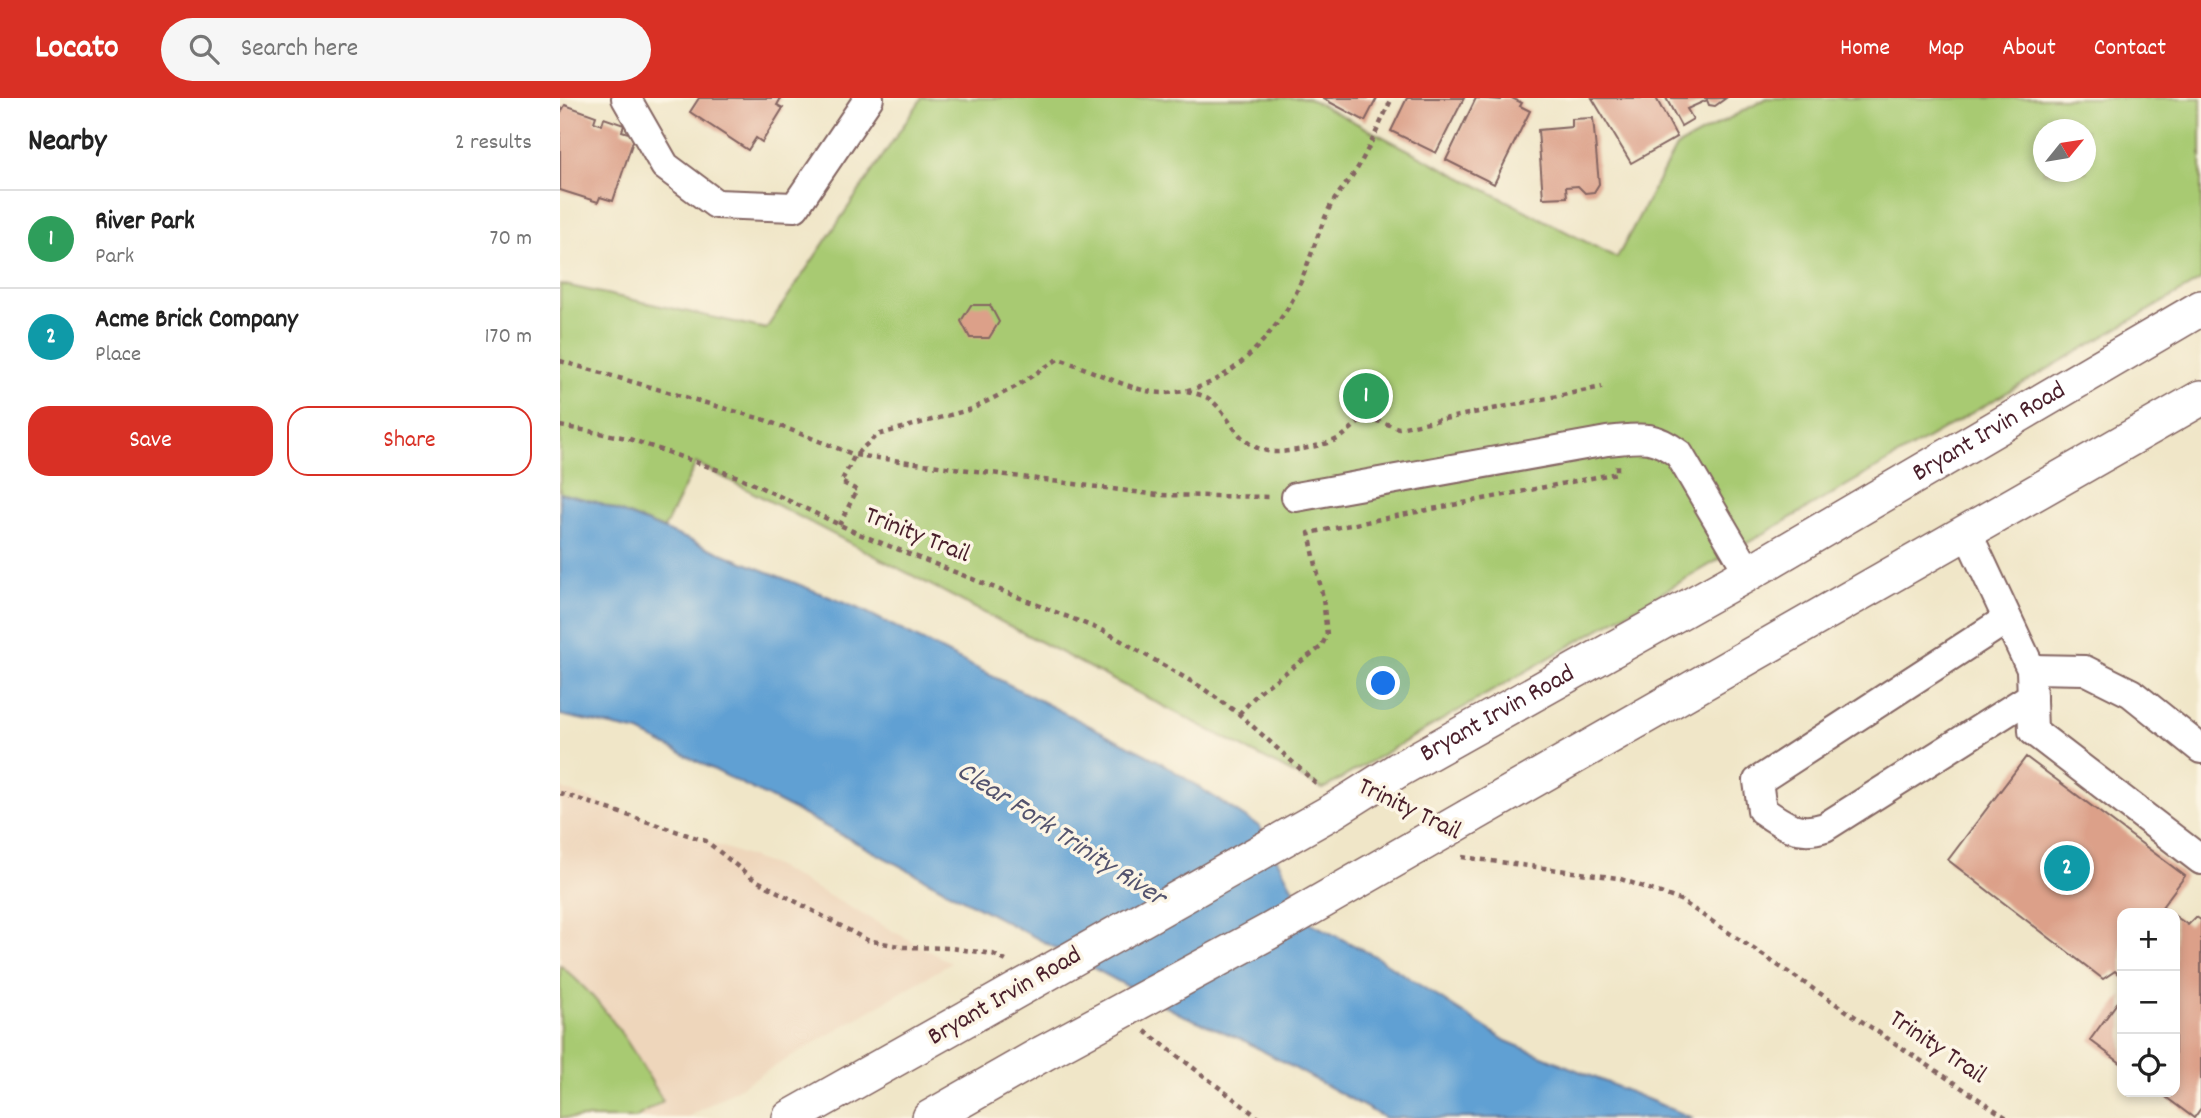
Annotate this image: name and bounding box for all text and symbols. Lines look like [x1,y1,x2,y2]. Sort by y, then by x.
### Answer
search box [161,18,651,81]
text: Locato [35,26,119,73]
icon: search [185,30,223,68]
text: Search here [241,31,358,68]
text: Home [1840,32,1890,66]
text: Map [1928,32,1964,66]
text: About [2002,32,2056,66]
text: Contact [2094,32,2166,66]
north arrow [2033,119,2096,182]
text: Nearby [28,122,106,165]
text: 2 results [455,127,532,160]
text: River Park [95,204,195,241]
text: 1 [48,223,54,256]
text: 70 m [490,223,532,256]
text: Park [95,241,134,274]
text: Acme Brick Company [95,302,298,339]
text: 2 [46,321,56,354]
text: 170 m [485,321,532,354]
text: Place [95,339,141,372]
pin: 1 [1343,370,1389,422]
street label: Bryant Irvin Road [1906,373,2073,492]
button: Save [28,406,273,476]
button: Share [287,406,532,476]
street label: Trinity Trail [859,498,975,574]
street label: Bryant Irvin Road [1413,656,1582,772]
your location [1366,666,1400,700]
water label: Clear Fork Trinity River [948,753,1175,921]
street label: Trinity Trail [1351,769,1467,851]
pin: 2 [2044,842,2090,894]
map controls [2117,908,2180,1097]
button: + [2117,908,2180,971]
street label: Bryant Irvin Road [921,938,1089,1056]
button: − [2117,971,2180,1034]
street label: Trinity Trail [1881,1002,1993,1094]
button: locate [2117,1034,2180,1097]

